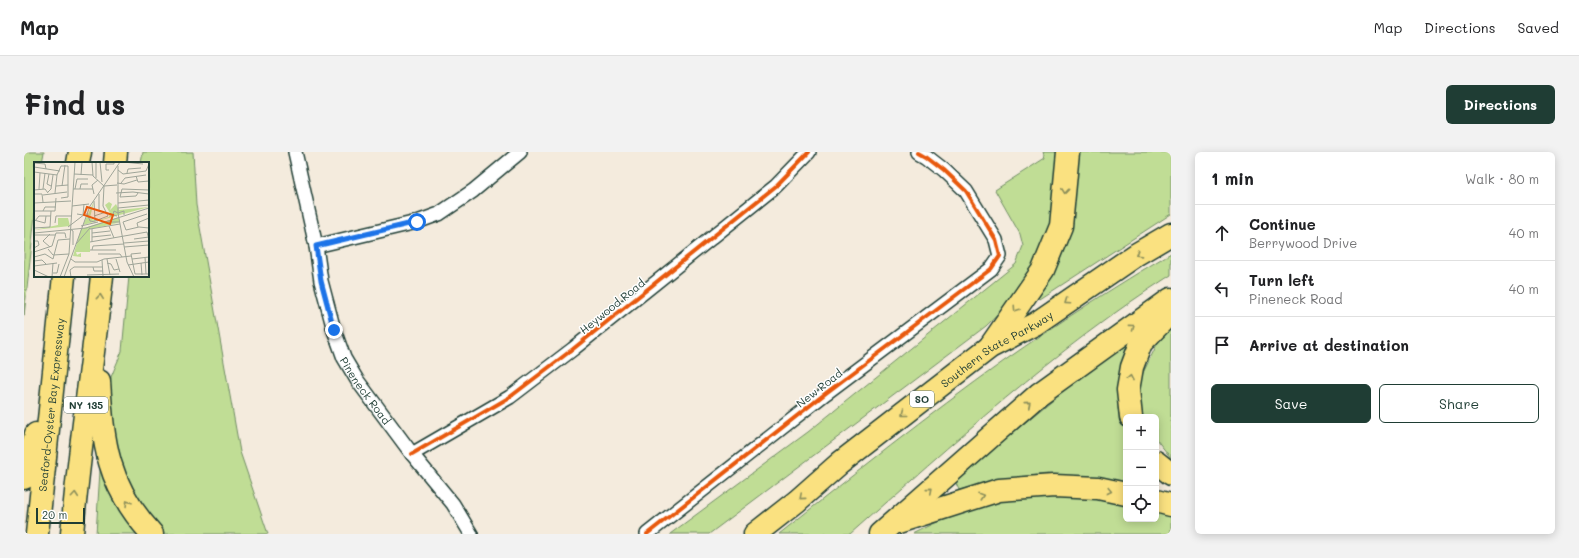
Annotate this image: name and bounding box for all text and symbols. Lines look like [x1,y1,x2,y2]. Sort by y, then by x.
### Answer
text: Map [20,15,59,40]
text: Map [1374,18,1402,37]
text: Directions [1424,18,1495,37]
text: Saved [1517,18,1559,37]
button: Directions [1446,85,1555,124]
text: Find us [24,86,125,122]
inset map [34,162,149,277]
text: 1 min [1211,167,1254,189]
text: Walk · 80 m [1465,170,1539,187]
one-way arrow [1060,188,1069,194]
route start [408,213,426,231]
text: Continue [1249,214,1316,234]
icon: ahead [1211,222,1233,244]
text: 40 m [1509,224,1539,241]
text: Berrywood Drive [1249,234,1357,251]
one-way arrow [1135,250,1142,257]
text: Turn left [1249,270,1314,290]
street label: Heywood Road [576,275,648,337]
icon: left [1211,278,1233,300]
text: 40 m [1509,280,1539,297]
text: Pineneck Road [1249,290,1343,307]
one-way arrow [95,294,104,300]
one-way arrow [1065,297,1072,304]
one-way arrow [1013,305,1021,312]
street label: Southern State Parkway [937,307,1056,390]
street label: Seaford-Oyster Bay Expressway [34,317,67,492]
route end [325,321,343,339]
one-way arrow [1128,325,1135,332]
icon: arrive [1211,334,1233,356]
text: Arrive at destination [1249,335,1409,355]
street label: Pineneck Road [337,354,395,427]
street label: New Road [793,365,845,411]
one-way arrow [1125,375,1134,382]
button: Save [1211,384,1371,423]
button: Share [1379,384,1539,423]
road number: SO [910,391,934,407]
road number: NY 135 [64,397,108,413]
one-way arrow [1023,402,1031,409]
one-way arrow [900,410,907,417]
map controls [1123,414,1159,522]
button: + [1123,414,1159,450]
button: − [1123,450,1159,486]
one-way arrow [1106,486,1113,494]
button: locate [1123,486,1159,522]
one-way arrow [926,488,933,495]
one-way arrow [70,492,79,498]
one-way arrow [800,492,807,499]
one-way arrow [977,492,984,500]
one-way arrow [126,500,133,507]
scale bar [36,506,85,525]
text: 20 m [42,507,67,522]

